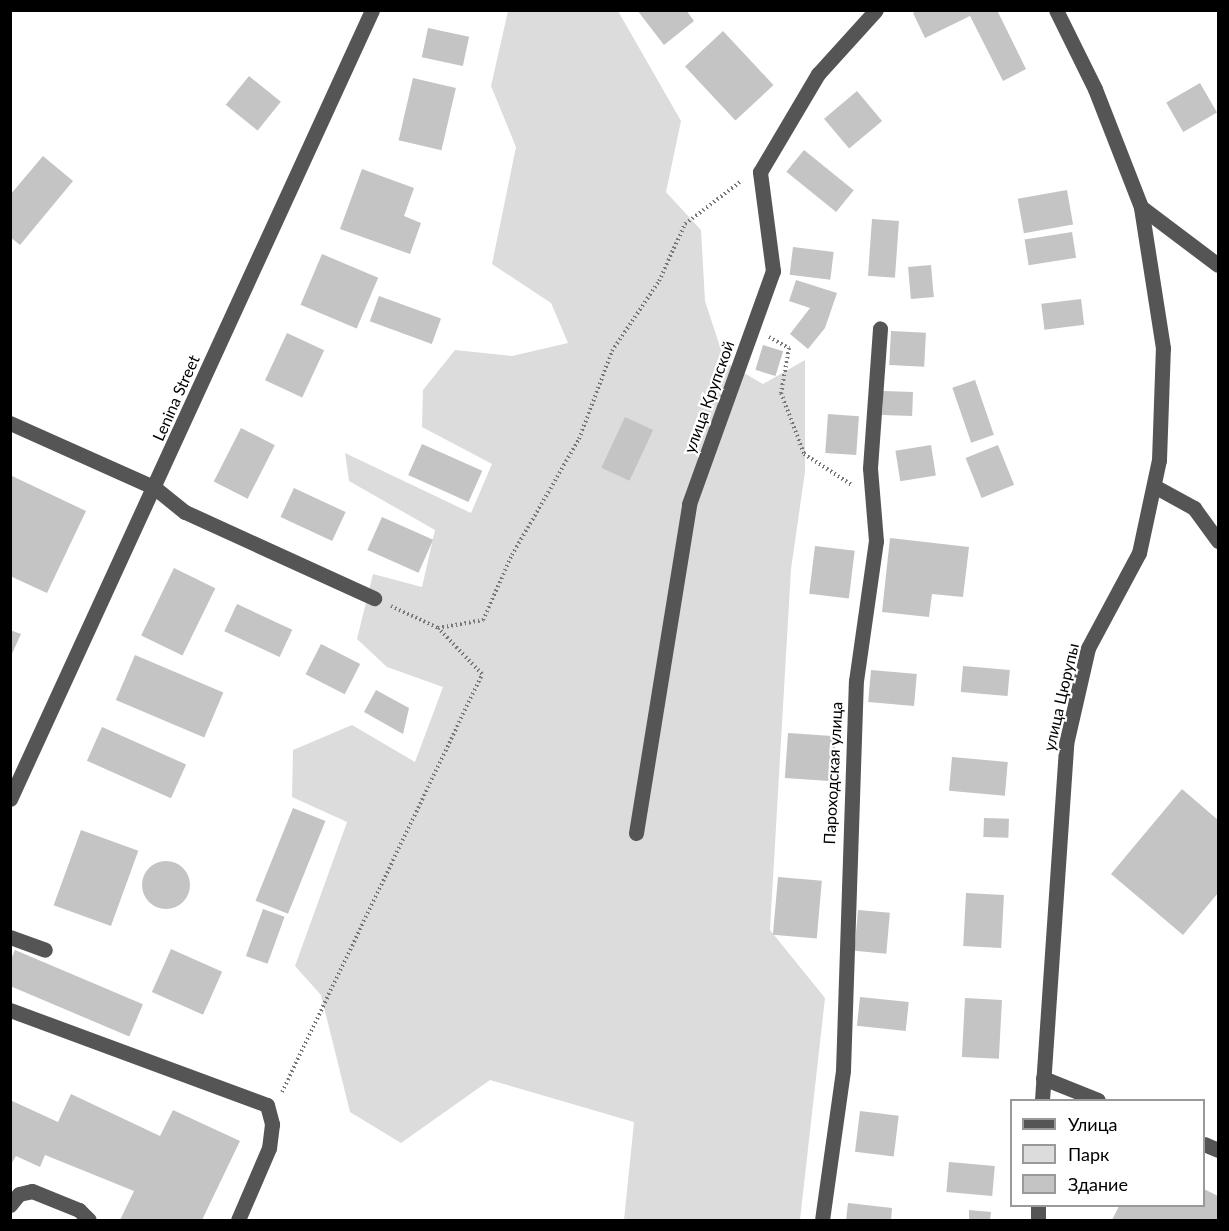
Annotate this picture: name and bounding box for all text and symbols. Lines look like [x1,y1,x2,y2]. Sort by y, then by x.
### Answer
street label: улица Крупской [680,338,738,456]
street label: Lenina Street [149,352,203,444]
street label: улица Цюрупы [1039,641,1083,753]
street label: Пароходская улица [820,701,846,845]
legend [1010,1099,1205,1207]
text: Улица [1068,1113,1118,1135]
text: Парк [1068,1143,1109,1165]
text: Здание [1068,1173,1128,1195]

